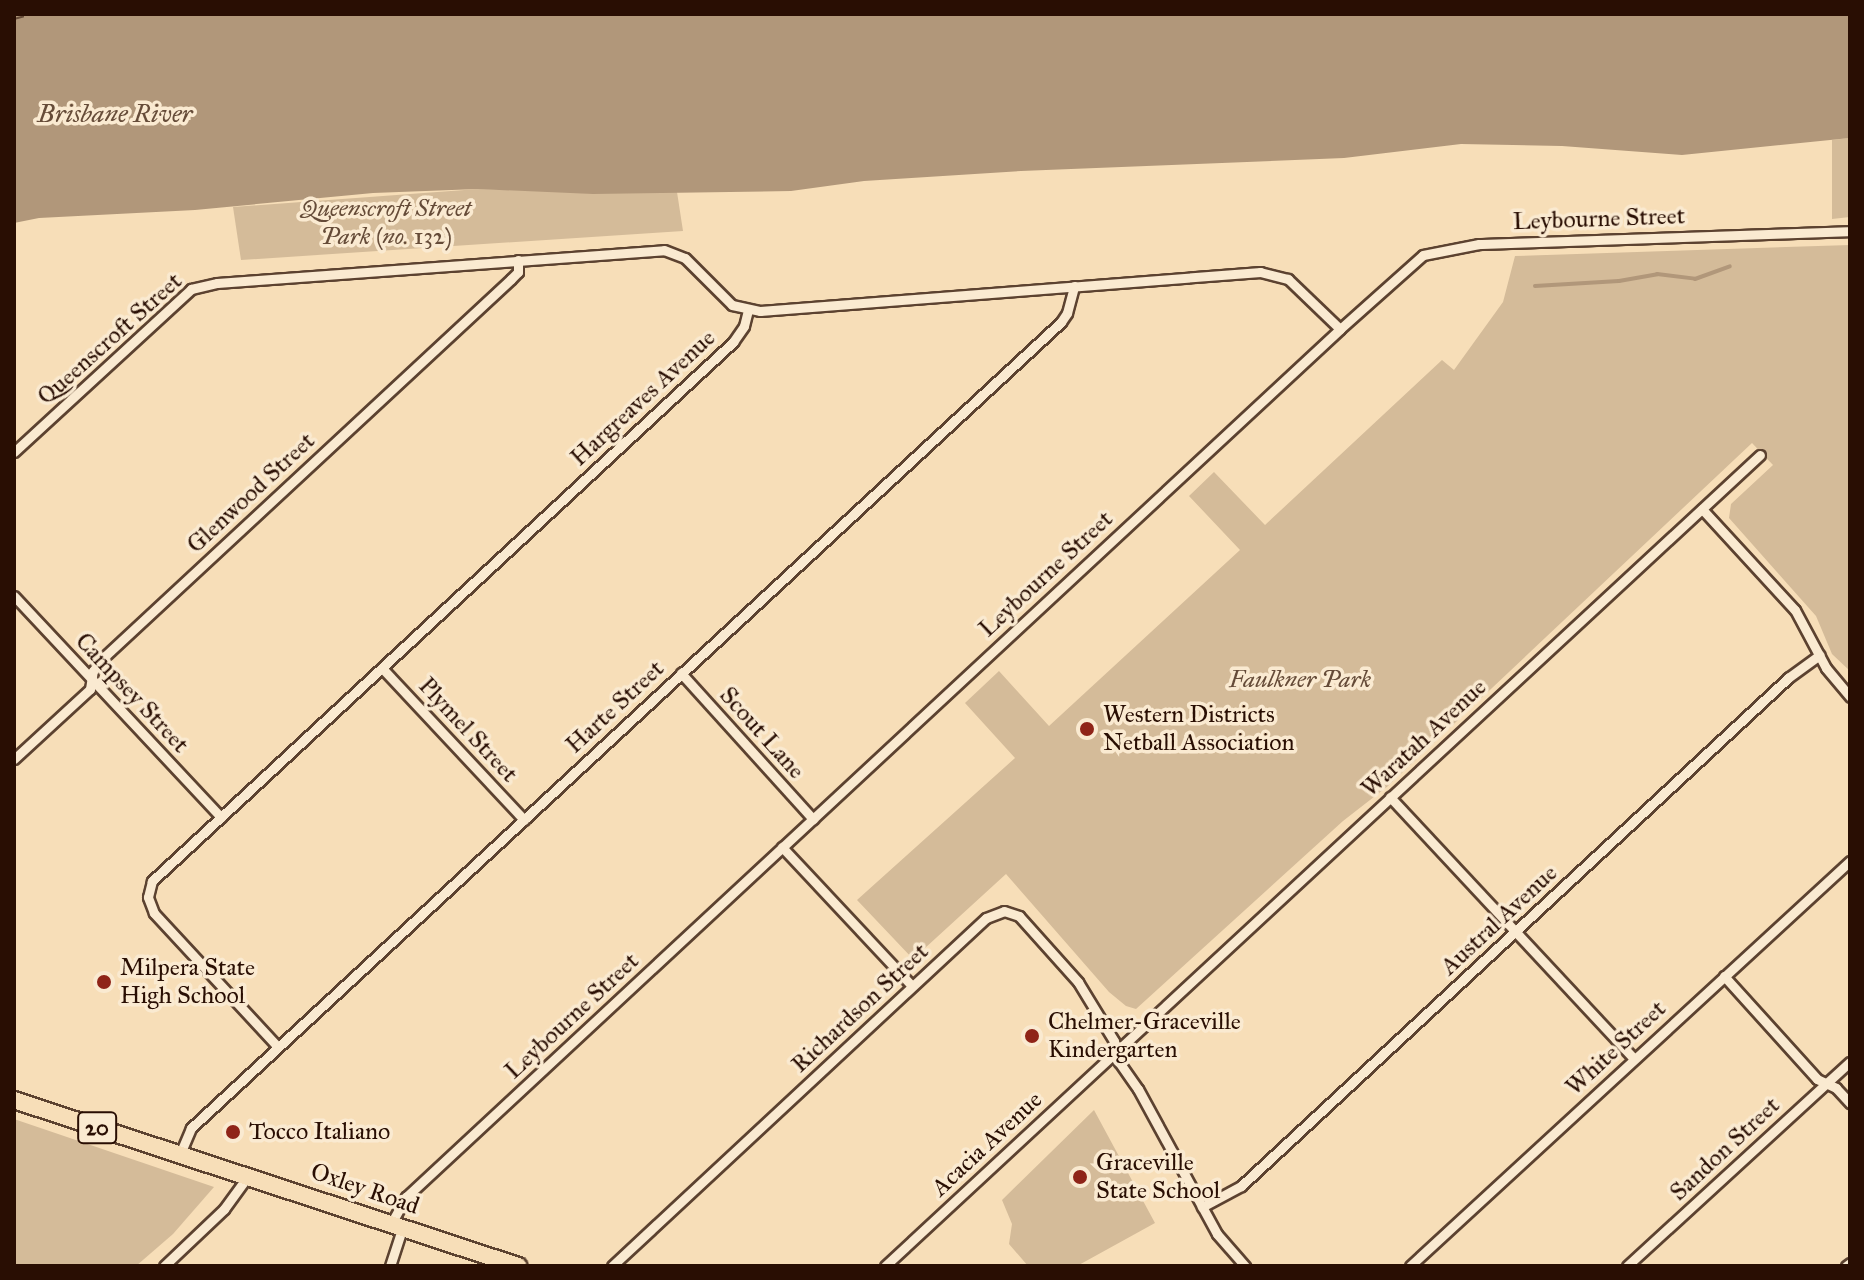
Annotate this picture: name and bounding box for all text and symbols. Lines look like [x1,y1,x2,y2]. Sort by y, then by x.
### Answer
water label: Brisbane River [38,98,192,130]
park label: Queenscroft Street Park (no. 132) [301,195,471,251]
street label: Leybourne Street [1512,202,1686,236]
street label: Queenscroft Street [32,267,188,411]
street label: Hargreaves Avenue [565,324,721,472]
street label: Glenwood Street [181,427,321,559]
street label: Leybourne Street [973,505,1119,643]
street label: Campsey Street [69,627,195,759]
street label: Harte Street [560,654,670,760]
park label: Faulkner Park [1229,666,1371,694]
street label: Plymel Street [412,672,524,788]
street label: Waratah Avenue [1356,673,1492,803]
street label: Scout Lane [713,681,811,785]
place label: Western Districts Netball Association [1103,701,1294,757]
marker: Western Districts Netball Association [1078,720,1096,738]
street label: Austral Avenue [1435,859,1563,981]
street label: Richardson Street [786,937,934,1079]
street label: Leybourne Street [499,947,645,1085]
place label: Milpera State High School [120,954,255,1010]
marker: Milpera State High School [95,973,113,991]
street label: White Street [1560,994,1672,1102]
place label: Chelmer-Graceville Kindergarten [1048,1008,1241,1064]
marker: Chelmer-Graceville Kindergarten [1023,1027,1041,1045]
street label: Acacia Avenue [926,1086,1048,1202]
street label: Sandon Street [1664,1091,1786,1207]
road number: 20 [77,1110,117,1146]
place label: Tocco Italiano [249,1118,390,1146]
marker: Tocco Italiano [224,1123,242,1141]
place label: Graceville State School [1096,1149,1220,1205]
street label: Oxley Road [307,1157,423,1221]
marker: Graceville State School [1071,1168,1089,1186]

